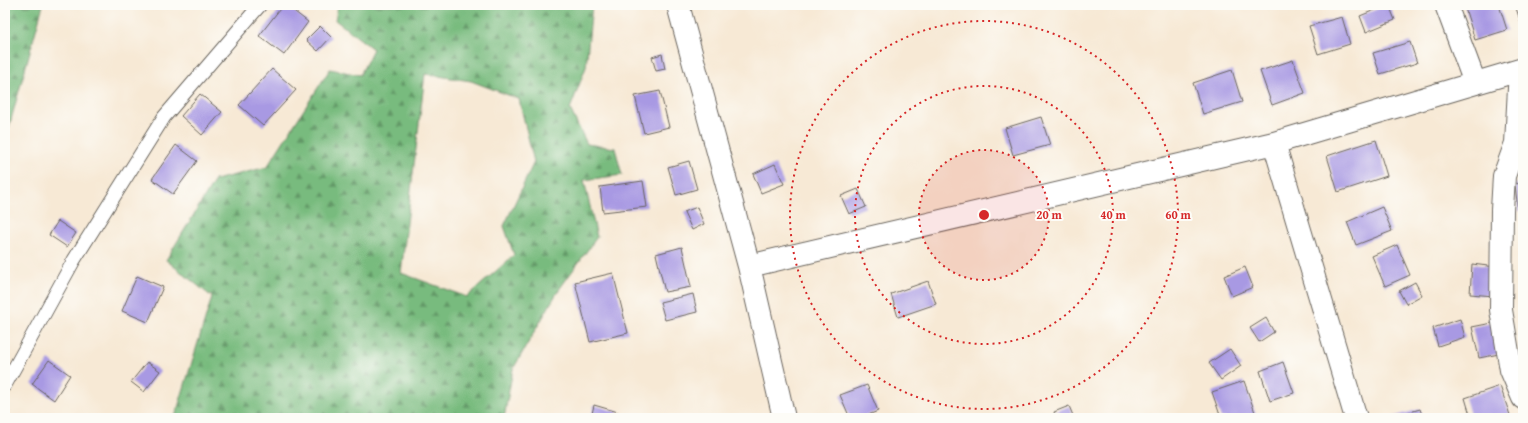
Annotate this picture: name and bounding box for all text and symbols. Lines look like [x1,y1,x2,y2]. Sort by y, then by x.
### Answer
text: 20 m [1036,206,1062,223]
text: 40 m [1100,206,1126,223]
text: 60 m [1165,206,1191,223]
centre of rings [977,208,991,222]

